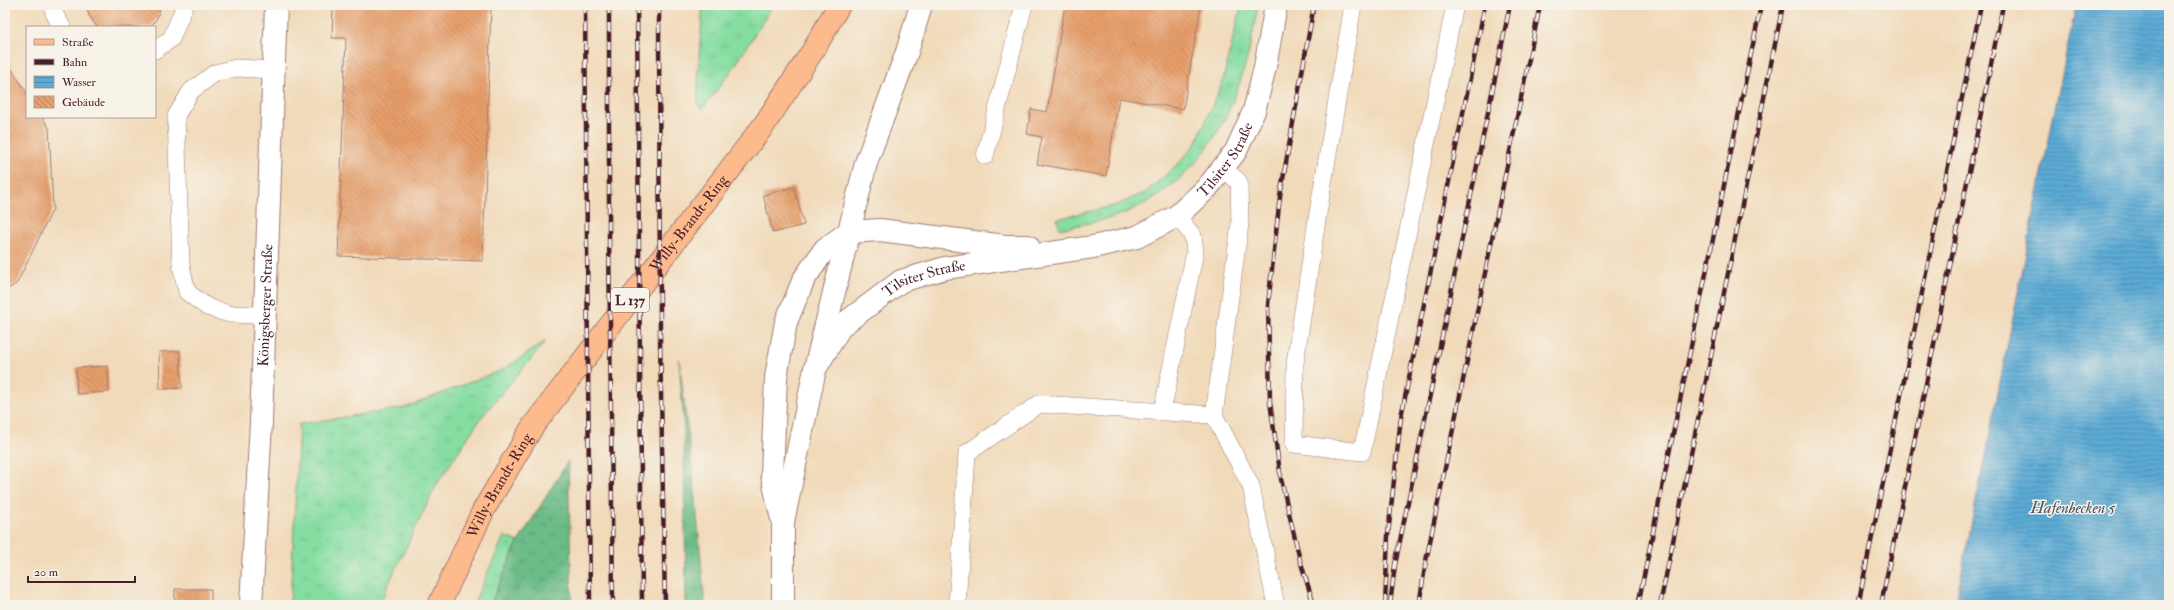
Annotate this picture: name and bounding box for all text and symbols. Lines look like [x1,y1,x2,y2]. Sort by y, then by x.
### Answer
legend [26,26,156,118]
text: Straße [62,35,93,50]
text: Bahn [62,55,87,70]
text: Wasser [61,75,96,90]
text: Gebäude [62,95,105,110]
street label: Tilsiter Straße [1194,119,1257,201]
street label: Willy-Brandt-Ring [645,170,732,276]
street label: Königsberger Straße [253,244,277,367]
street label: Tilsiter Straße [879,256,967,301]
road number: L 137 [611,288,649,312]
street label: Willy-Brandt-Ring [462,429,537,542]
water label: Hafenbecken 5 [2029,498,2116,518]
scale bar [28,558,135,584]
text: 20 m [34,565,59,580]

